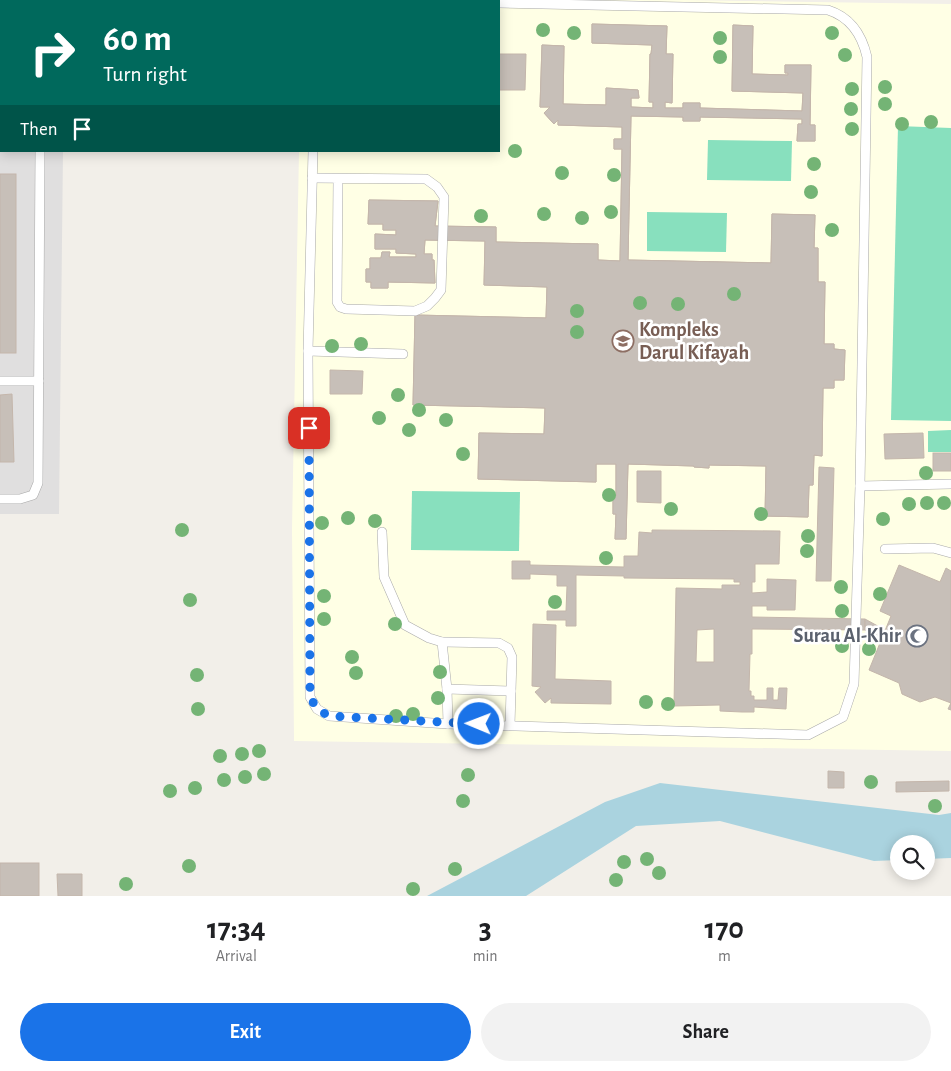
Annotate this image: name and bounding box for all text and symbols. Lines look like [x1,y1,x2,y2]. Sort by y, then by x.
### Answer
icon: right [20,20,85,85]
text: 60 m [103,22,172,57]
text: Turn right [103,63,187,85]
icon: arrive [68,115,96,143]
text: Then [20,120,58,139]
place label: Kompleks Darul Kifayah [639,320,749,363]
school or university icon: Kompleks Darul Kifayah [611,329,635,353]
pin [288,407,330,449]
icon: arrive [295,414,323,442]
mosque icon: Surau Al-Khir [905,624,929,648]
place label: Surau Al-Khir [793,626,901,646]
position arrow [452,697,504,749]
map controls [890,835,935,880]
button: search [890,835,935,880]
text: 17:34 [207,914,266,944]
text: 3 [479,914,492,944]
text: 170 [705,914,744,944]
text: Arrival [216,948,257,964]
text: min [473,948,498,964]
text: m [718,948,731,964]
button: Exit [20,1003,471,1061]
button: Share [481,1003,931,1061]

